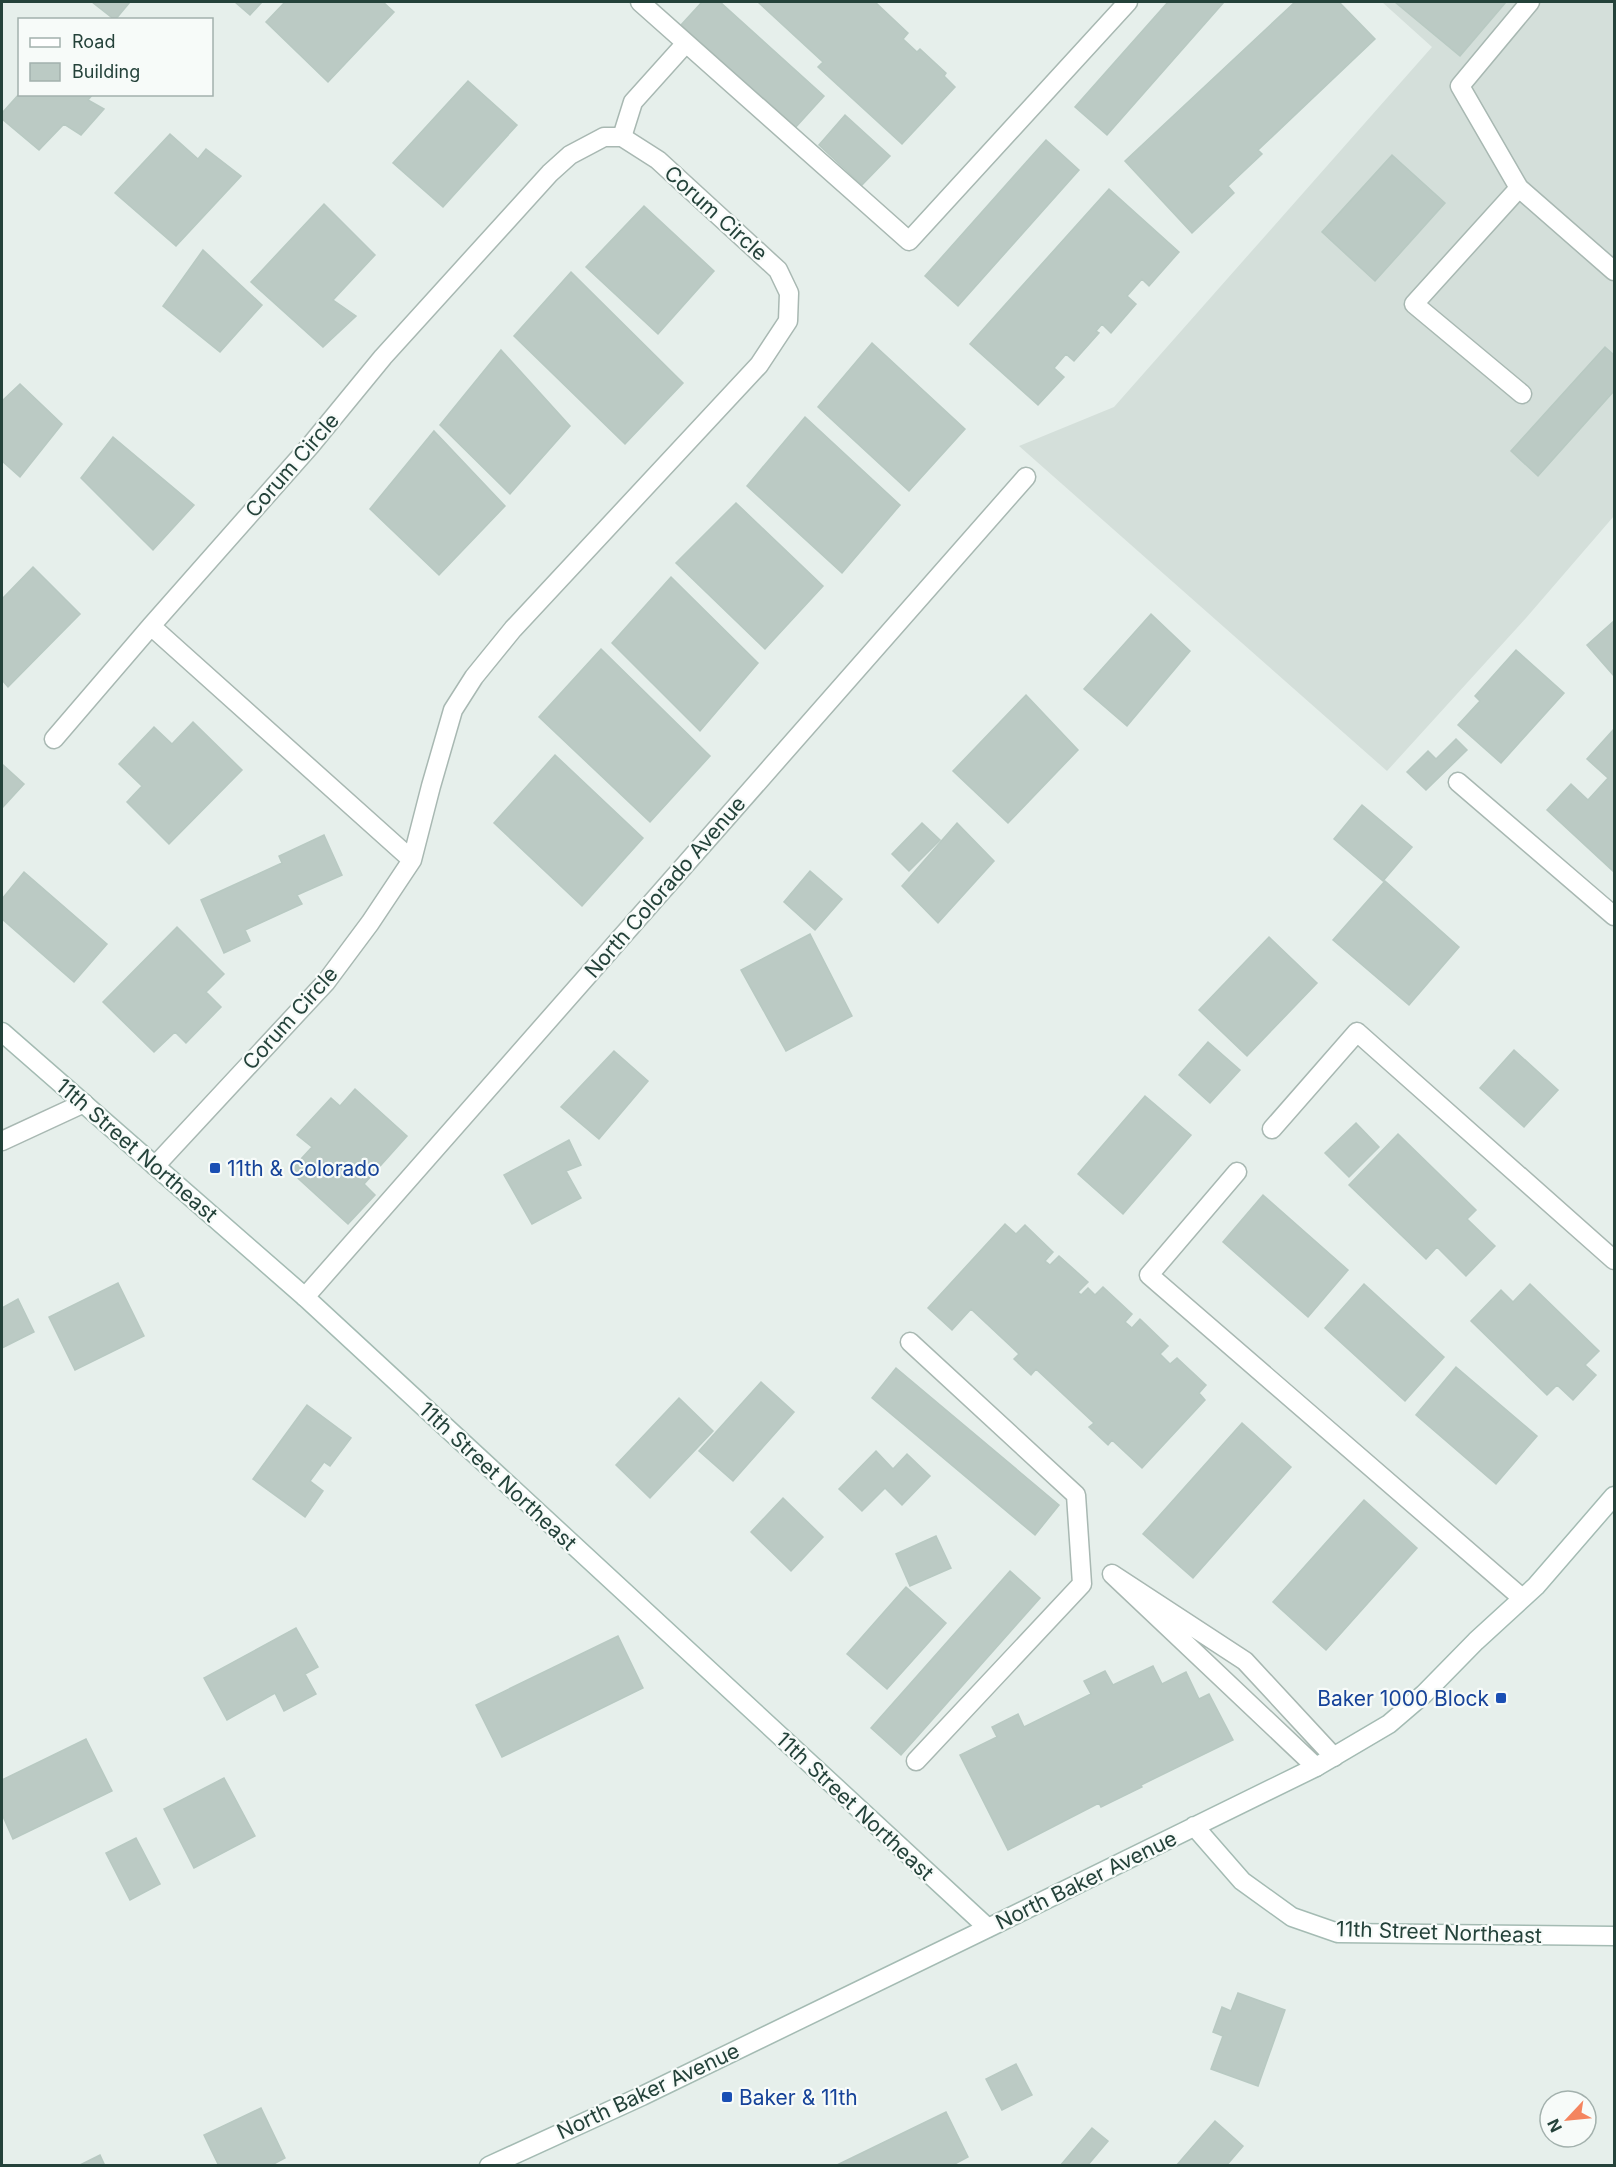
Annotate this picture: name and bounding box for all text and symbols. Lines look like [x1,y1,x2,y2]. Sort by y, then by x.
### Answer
legend [18,18,213,96]
text: Road [72,31,115,52]
text: Building [72,61,140,82]
street label: Corum Circle [659,160,773,266]
street label: Corum Circle [240,408,344,522]
street label: North Colorado Avenue [579,791,751,983]
street label: Corum Circle [237,961,343,1075]
street label: 11th Street Northeast [51,1073,223,1227]
place label: 11th & Colorado [227,1156,380,1181]
marker: 11th & Colorado [208,1161,222,1175]
street label: 11th Street Northeast [414,1397,582,1555]
place label: Baker 1000 Block [1317,1686,1489,1711]
marker: Baker 1000 Block [1494,1691,1508,1705]
street label: 11th Street Northeast [771,1727,939,1885]
street label: North Baker Avenue [991,1825,1181,1935]
street label: 11th Street Northeast [1336,1916,1542,1948]
street label: North Baker Avenue [553,2038,743,2144]
place label: Baker & 11th [739,2085,858,2110]
north arrow [1538,2089,1598,2149]
marker: Baker & 11th [720,2090,734,2104]
text: N [1543,2116,1566,2135]

